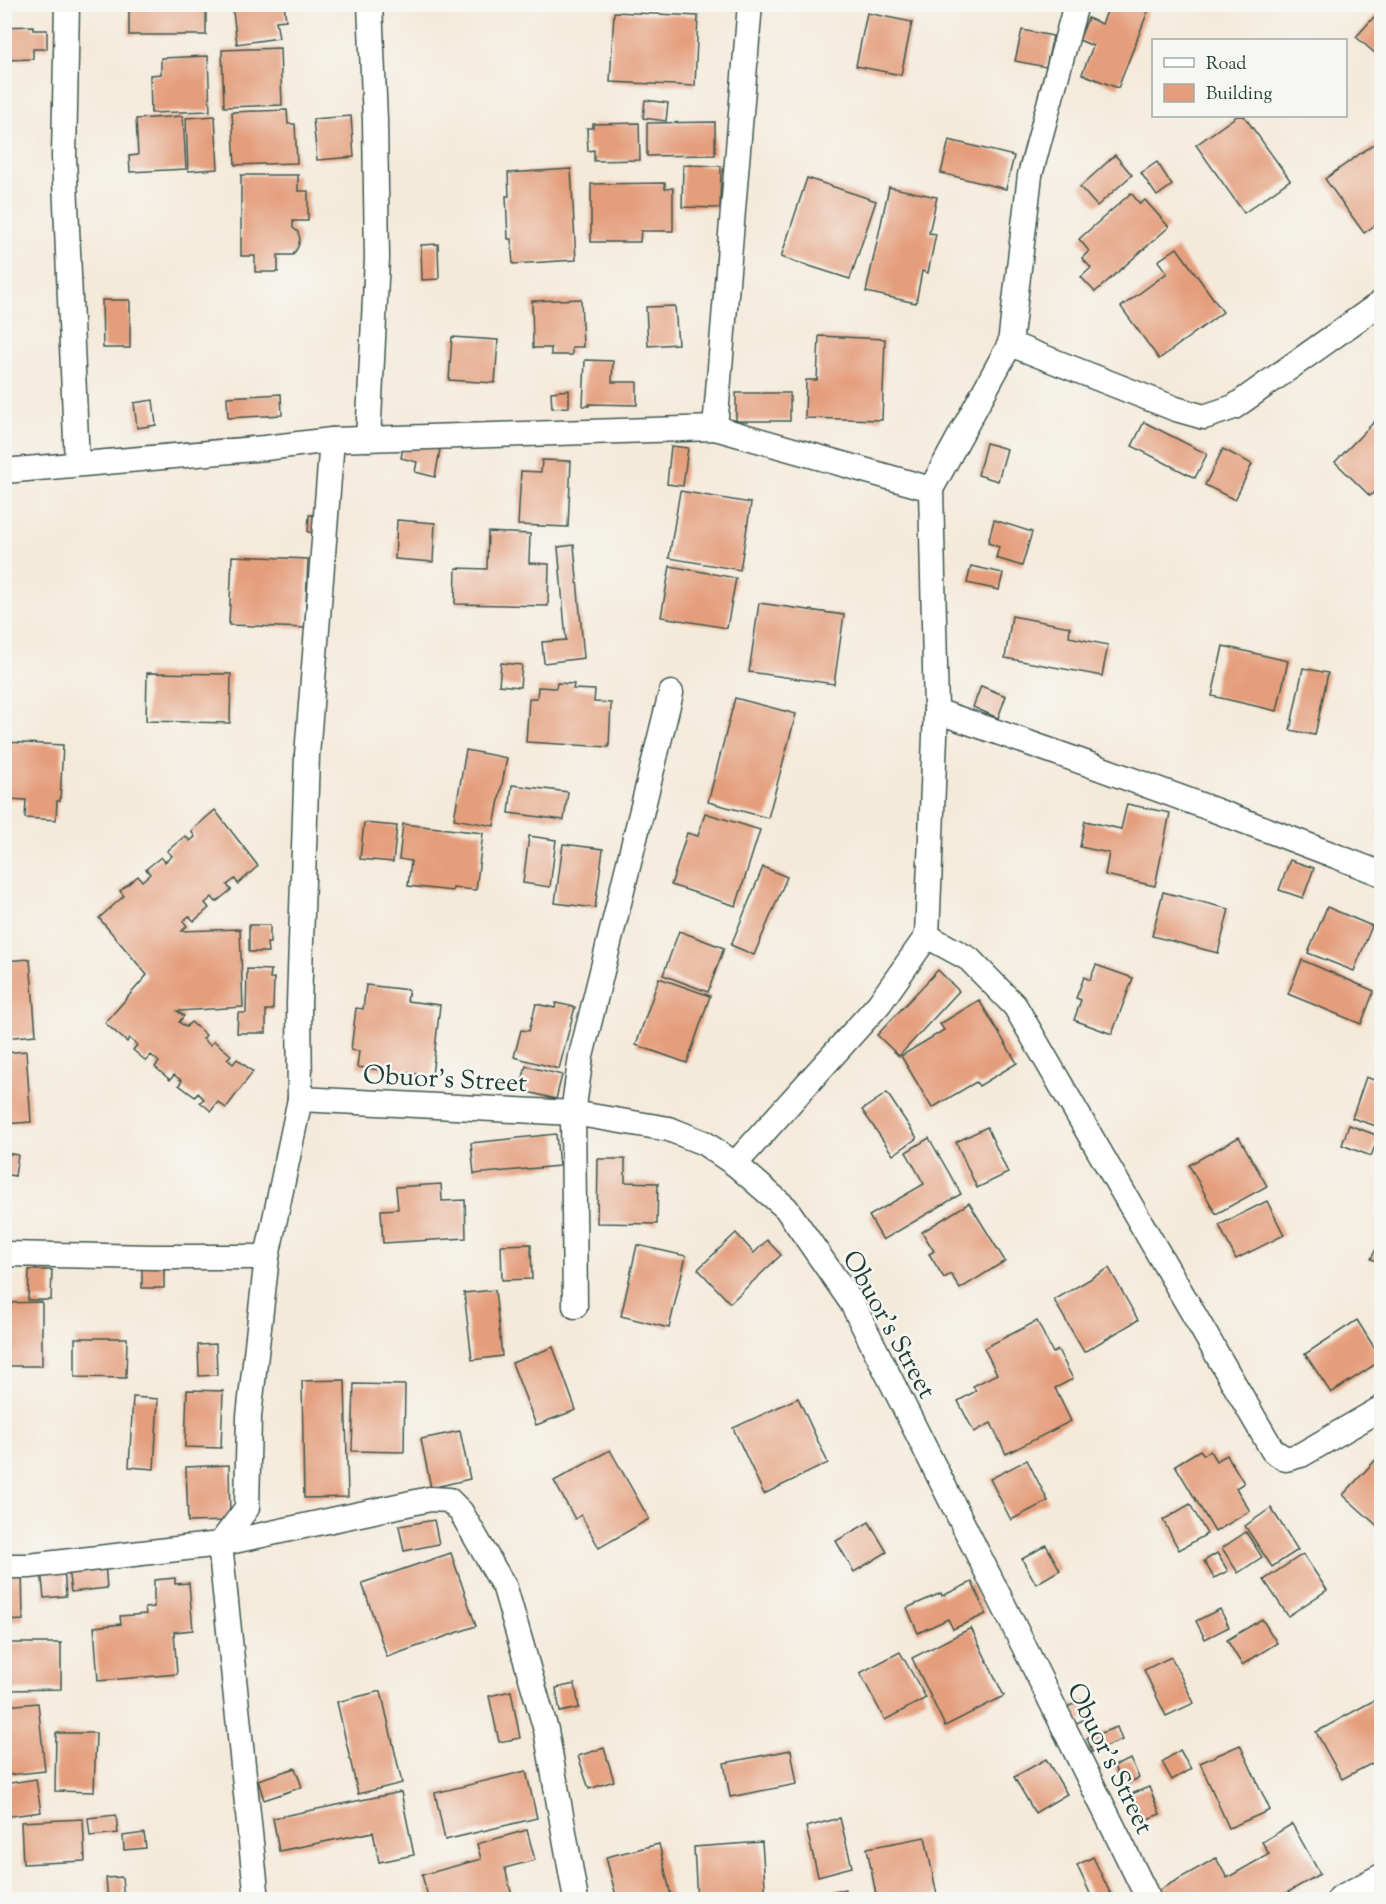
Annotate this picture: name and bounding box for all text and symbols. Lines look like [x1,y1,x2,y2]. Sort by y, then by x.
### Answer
legend [1152,39,1347,117]
text: Road [1206,52,1246,78]
text: Building [1206,82,1272,108]
street label: Obuor’s Street [362,1058,528,1103]
street label: Obuor’s Street [832,1244,944,1406]
street label: Obuor’s Street [1056,1677,1161,1841]

